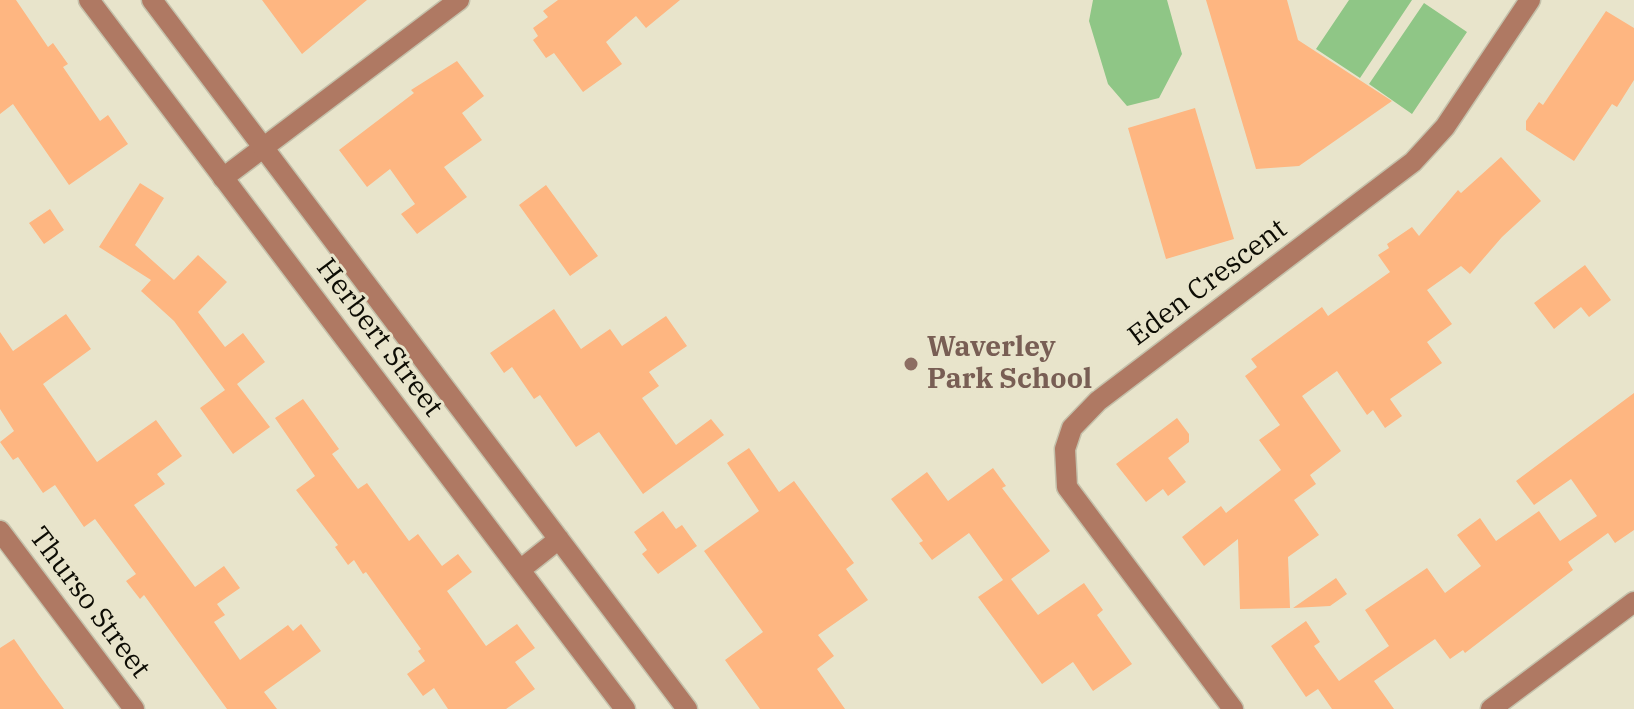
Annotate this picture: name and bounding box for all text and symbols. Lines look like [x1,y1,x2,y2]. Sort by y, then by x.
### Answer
street label: Eden Crescent [1122,212,1294,354]
street label: Herbert Street [309,252,449,424]
place label: Waverley Park School [927,331,1092,397]
marker: Waverley Park School [902,355,920,373]
street label: Thurso Street [21,521,157,685]

